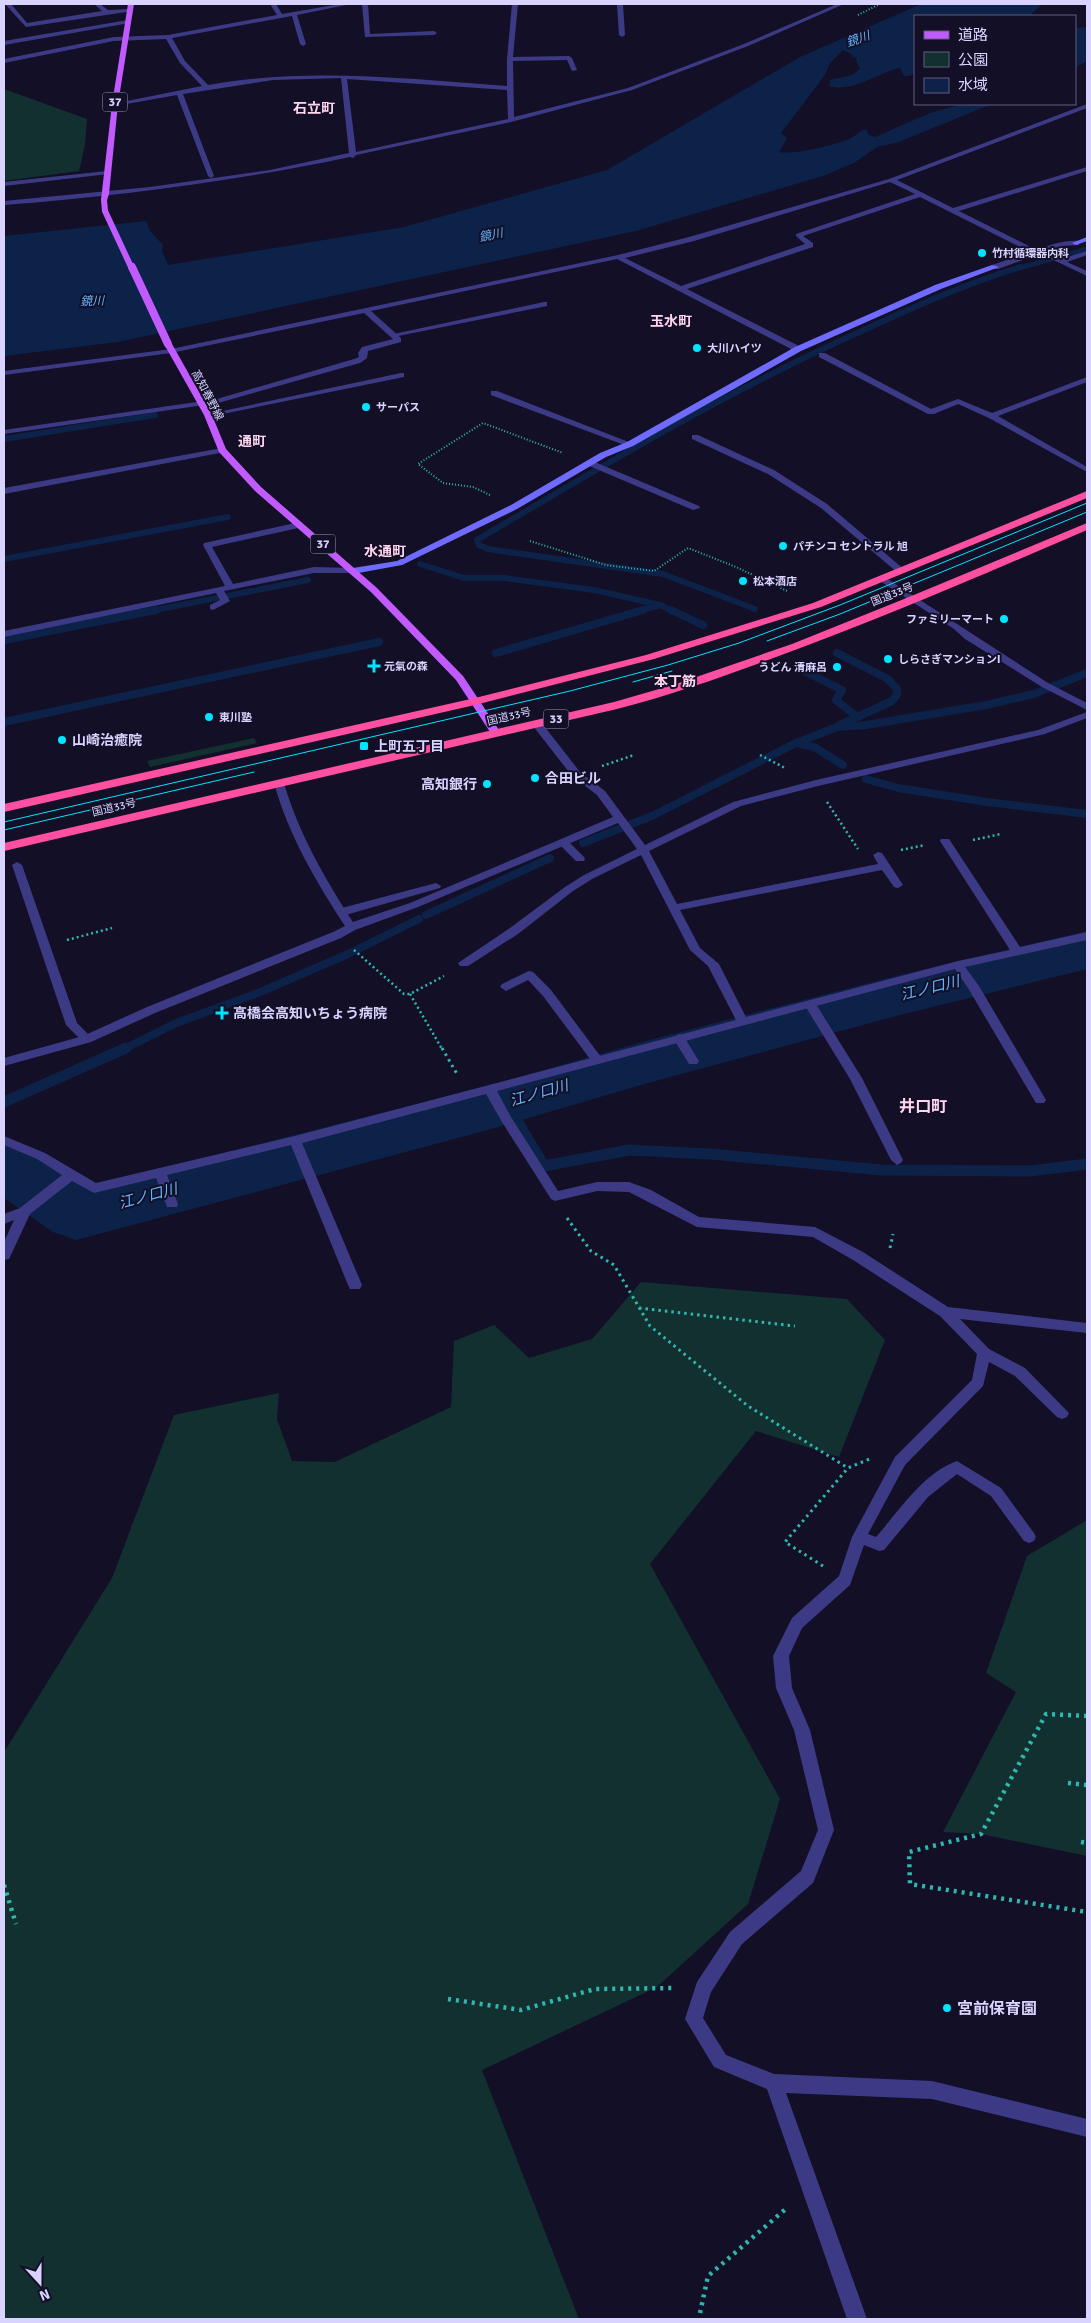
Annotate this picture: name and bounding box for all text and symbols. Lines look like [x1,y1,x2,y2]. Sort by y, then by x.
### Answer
legend [914,15,1076,105]
text: 道路 [958,26,988,44]
water label: 鏡川 [844,28,874,50]
text: 公園 [958,51,988,69]
text: 水域 [958,76,988,94]
road number: 37 [102,92,128,111]
district label: 石立町 [293,100,335,117]
water label: 鏡川 [478,225,506,245]
marker: 竹村循環器内科 [976,247,988,259]
place label: 竹村循環器内科 [992,247,1069,260]
water label: 鏡川 [80,294,106,309]
district label: 玉水町 [650,313,692,330]
marker: 大川ハイツ [691,342,703,354]
place label: 大川ハイツ [707,342,762,355]
street label: 高知春野線 [189,368,226,423]
marker: サーパス [360,401,372,413]
place label: サーパス [376,401,420,414]
district label: 通町 [238,433,266,450]
road number: 37 [310,534,336,554]
marker: パチンコ セントラル 旭 [777,540,789,552]
place label: パチンコ セントラル 旭 [793,540,908,553]
district label: 水通町 [364,543,406,560]
marker: 松本酒店 [737,575,749,587]
place label: 松本酒店 [753,575,797,588]
street label: 国道33号 [869,580,915,609]
place label: ファミリーマート [906,613,994,626]
marker: ファミリーマート [998,613,1010,625]
marker: しらさぎマンションI [882,653,894,665]
place label: しらさぎマンションI [898,653,1000,666]
marker: 元氣の森 [368,660,380,672]
place label: 元氣の森 [384,660,428,673]
place label: うどん 清麻呂 [759,661,827,674]
marker: うどん 清麻呂 [831,661,843,673]
district label: 本丁筋 [654,673,696,690]
street label: 国道33号 [486,705,532,728]
road number: 33 [544,710,568,729]
marker: 東川塾 [203,711,215,723]
place label: 東川塾 [219,711,252,724]
place label: 山崎治癒院 [72,732,142,749]
marker: 山崎治癒院 [56,734,68,746]
place label: 上町五丁目 [374,738,444,755]
marker: 上町五丁目 [358,740,370,752]
place label: 合田ビル [545,770,601,787]
marker: 合田ビル [529,772,541,784]
place label: 高知銀行 [421,776,477,793]
marker: 高知銀行 [481,778,493,790]
street label: 国道33号 [91,796,137,819]
water label: 江ノ口川 [899,972,963,1004]
place label: 高橋会高知いちょう病院 [233,1005,387,1022]
marker: 高橋会高知いちょう病院 [215,1006,229,1020]
water label: 江ノ口川 [508,1076,572,1110]
district label: 井口町 [899,1097,947,1117]
water label: 江ノ口川 [117,1179,181,1212]
place label: 宮前保育園 [957,1999,1037,2019]
marker: 宮前保育園 [941,2002,953,2014]
north arrow [15,2258,65,2308]
text: N [37,2285,52,2304]

